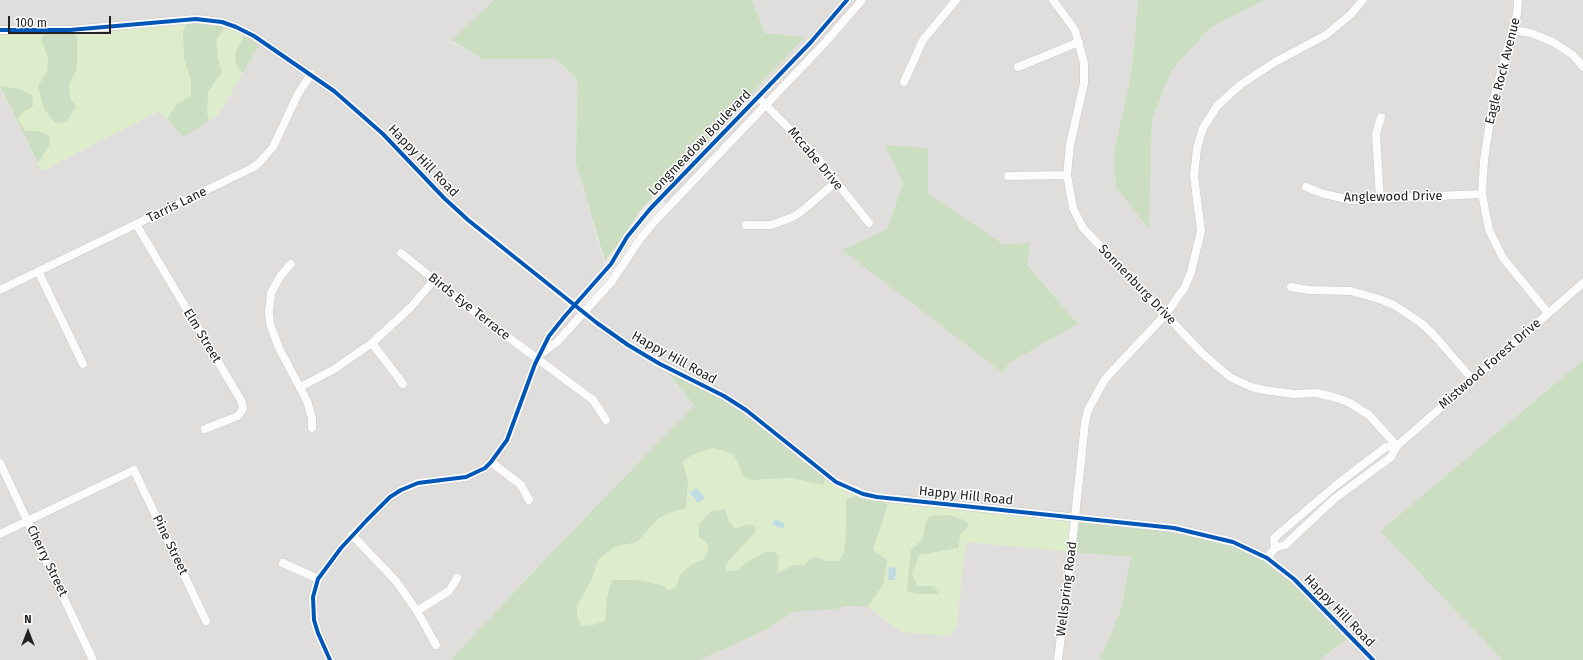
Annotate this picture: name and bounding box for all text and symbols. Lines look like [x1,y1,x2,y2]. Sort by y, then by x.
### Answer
scale bar [10,8,113,34]
text: 100 m [15,16,47,30]
street label: Eagle Rock Avenue [1482,16,1524,126]
street label: Longmeadow Boulevard [645,87,755,199]
street label: Happy Hill Road [384,122,462,200]
street label: Mccabe Drive [784,124,846,194]
street label: Tarris Lane [145,184,209,226]
street label: Anglewood Drive [1343,188,1443,206]
street label: Sonnenburg Drive [1095,242,1179,328]
street label: Birds Eye Terrace [425,270,513,344]
street label: Elm Street [180,306,224,366]
street label: Mistwood Forest Drive [1436,315,1544,413]
street label: Happy Hill Road [629,328,719,388]
street label: Happy Hill Road [918,483,1014,509]
street label: Pine Street [149,513,191,577]
street label: Cherry Street [23,523,71,599]
street label: Wellspring Road [1053,541,1081,637]
street label: Happy Hill Road [1300,572,1378,650]
north arrow [8,612,48,652]
text: N [24,613,32,626]

